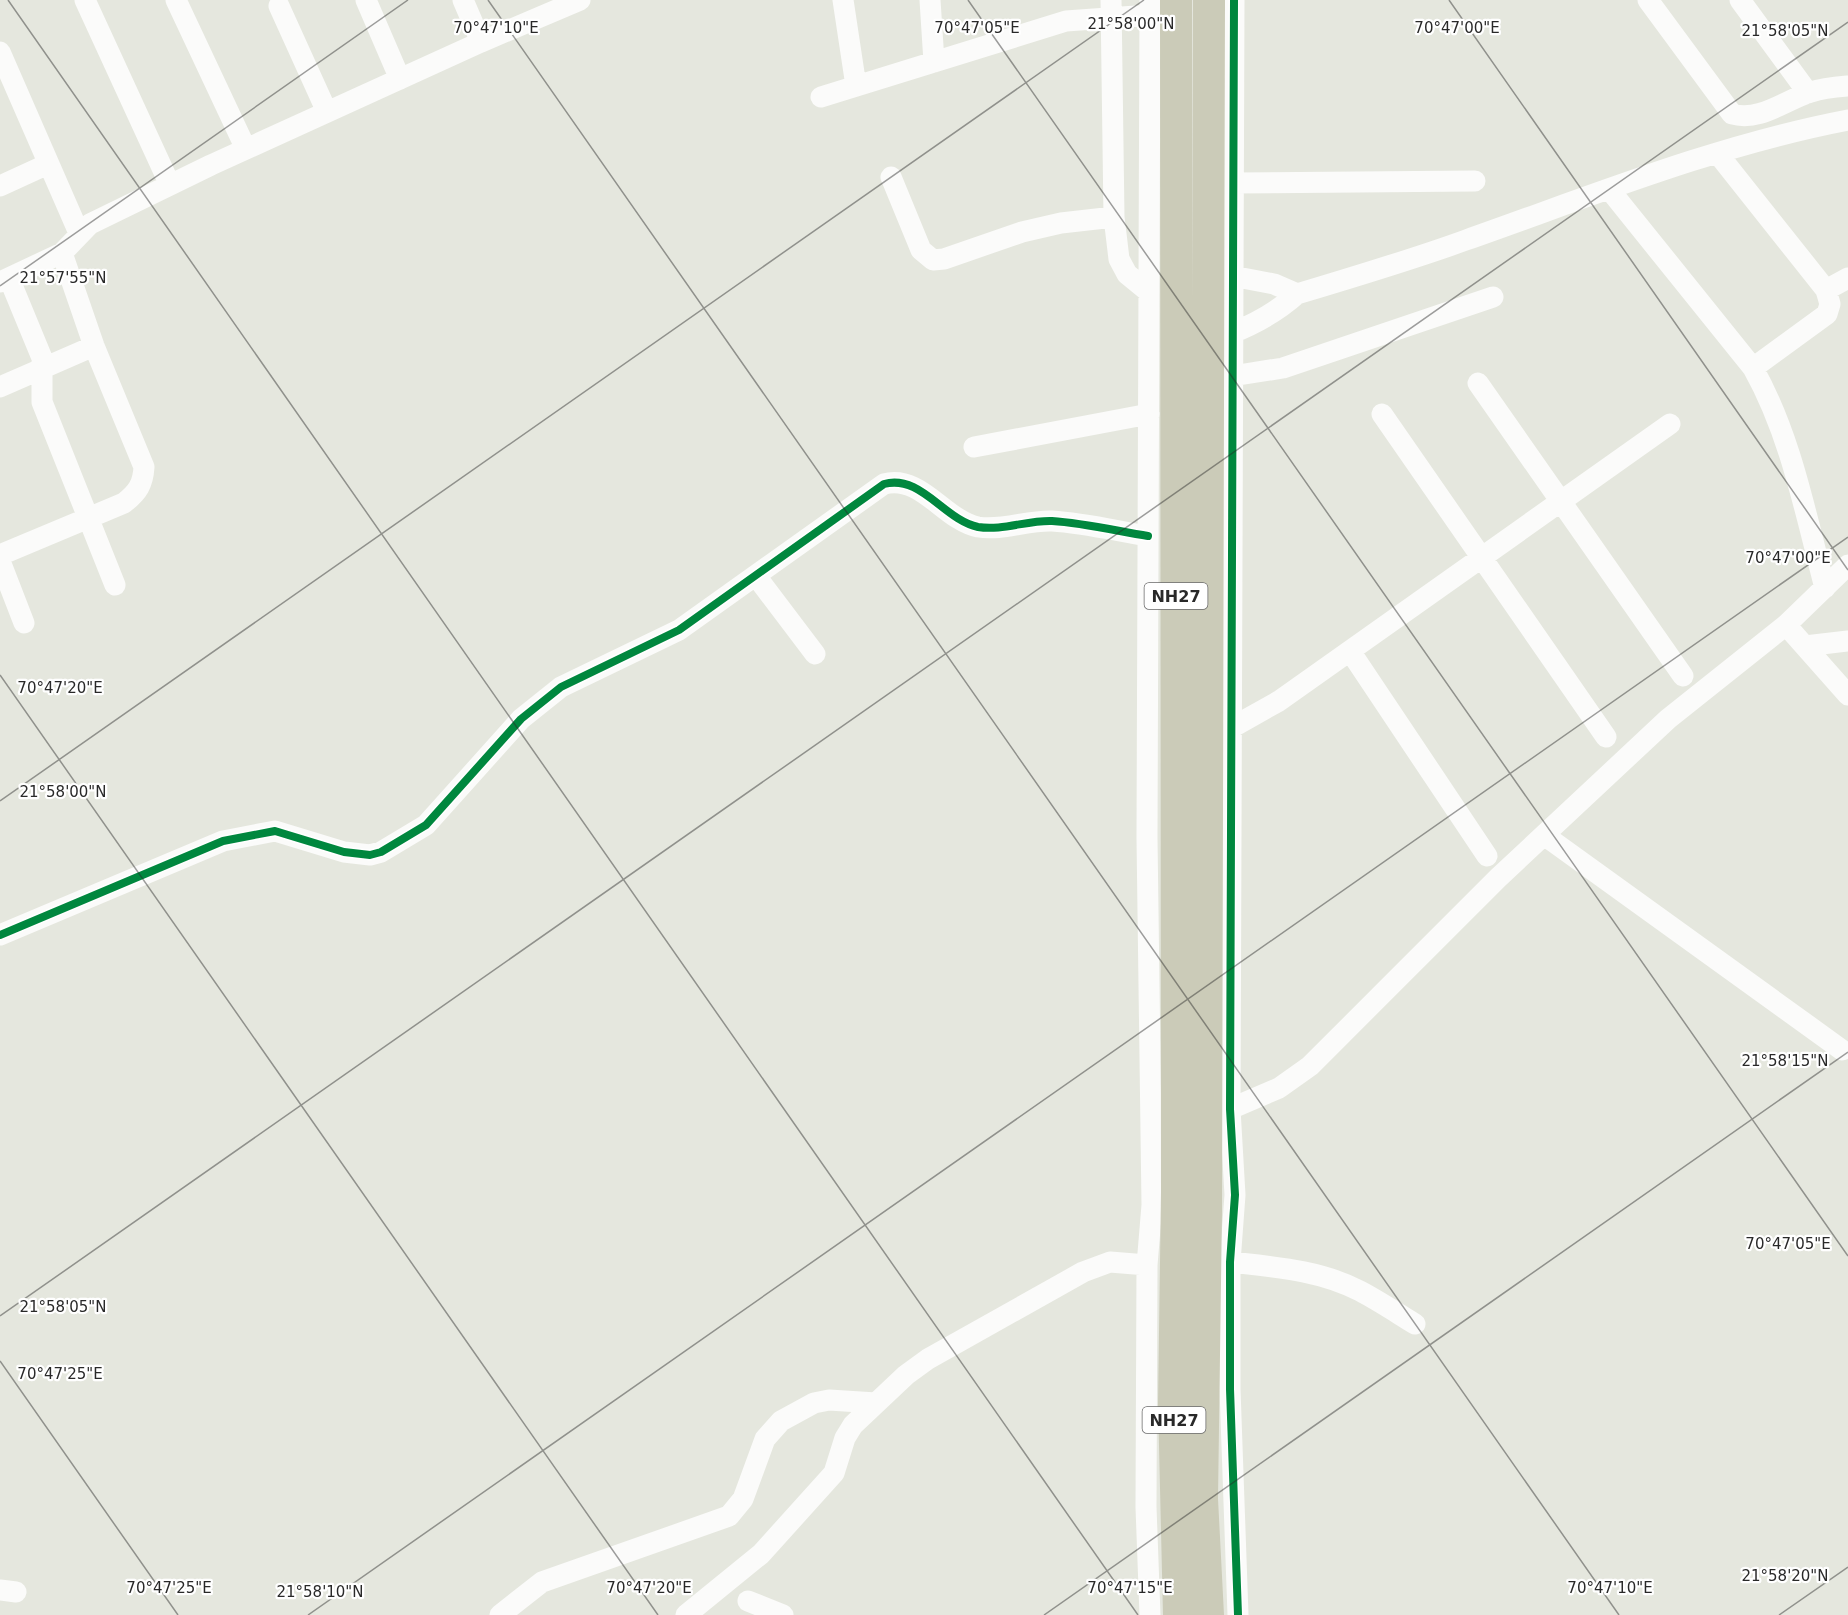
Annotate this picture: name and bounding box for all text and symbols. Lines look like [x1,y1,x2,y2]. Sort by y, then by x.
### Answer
text: 21°58'00"N [1087,15,1175,33]
text: 70°47'10"E [453,19,539,37]
text: 70°47'05"E [934,19,1020,37]
text: 70°47'00"E [1414,19,1500,37]
text: 21°58'05"N [1741,22,1829,40]
text: 21°57'55"N [19,269,107,287]
text: 70°47'00"E [1745,549,1831,567]
road number: NH27 [1144,583,1208,609]
text: 70°47'20"E [17,679,103,697]
text: 21°58'00"N [19,783,107,801]
text: 21°58'15"N [1741,1052,1829,1070]
text: 70°47'05"E [1745,1235,1831,1253]
text: 21°58'05"N [19,1298,107,1316]
text: 70°47'25"E [17,1365,103,1383]
road number: NH27 [1142,1407,1206,1433]
text: 21°58'20"N [1741,1567,1829,1585]
text: 70°47'25"E [126,1579,212,1597]
text: 70°47'20"E [606,1579,692,1597]
text: 70°47'15"E [1087,1579,1173,1597]
text: 70°47'10"E [1567,1579,1653,1597]
text: 21°58'10"N [276,1583,364,1601]

